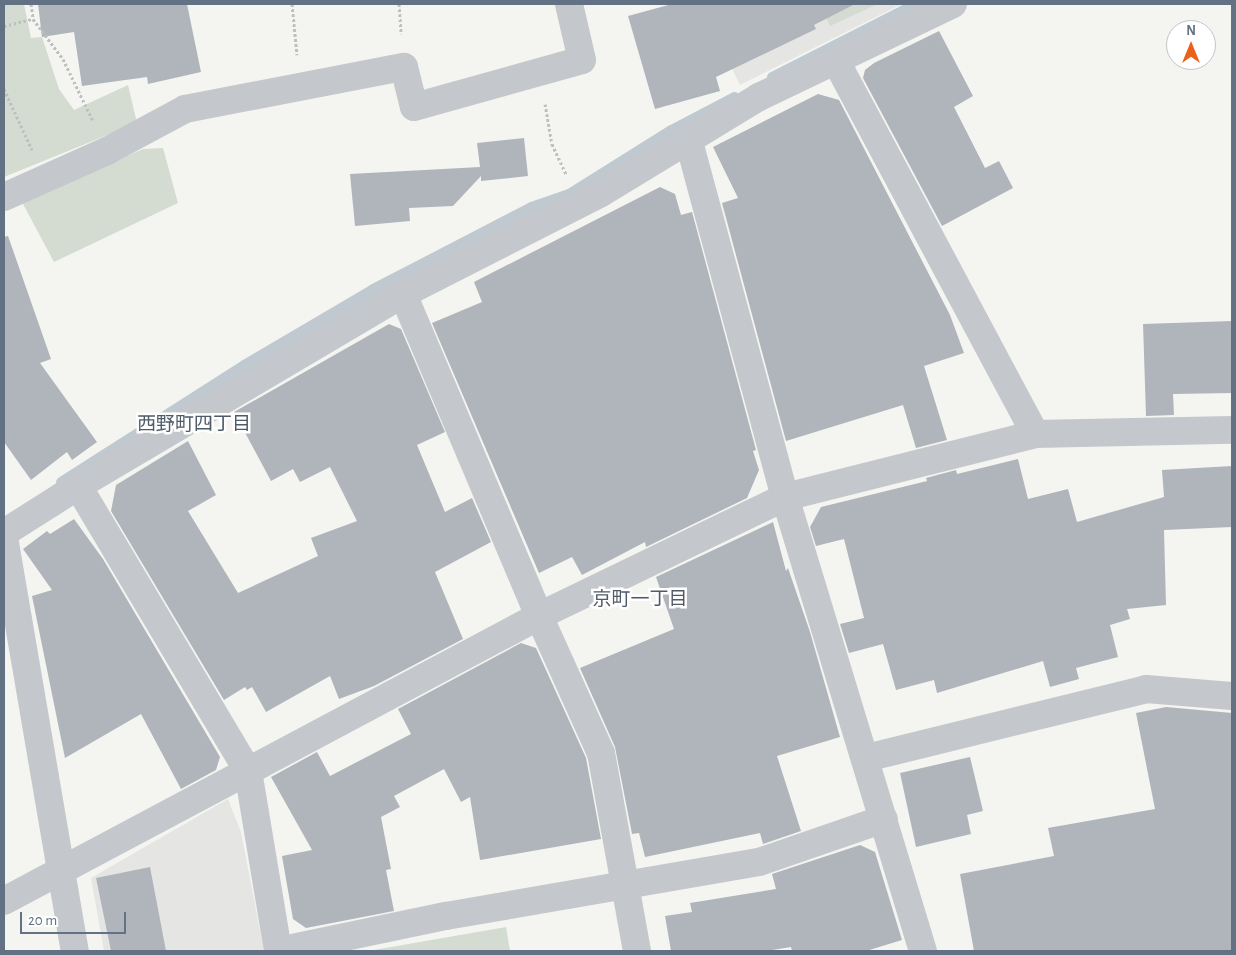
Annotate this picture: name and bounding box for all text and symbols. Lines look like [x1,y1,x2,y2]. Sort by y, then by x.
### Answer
north arrow [1166,20,1216,70]
text: N [1186,24,1196,38]
district label: 西野町四丁目 [137,414,251,436]
district label: 京町一丁目 [593,589,687,611]
scale bar [22,902,129,934]
text: 20 m [28,913,57,928]

